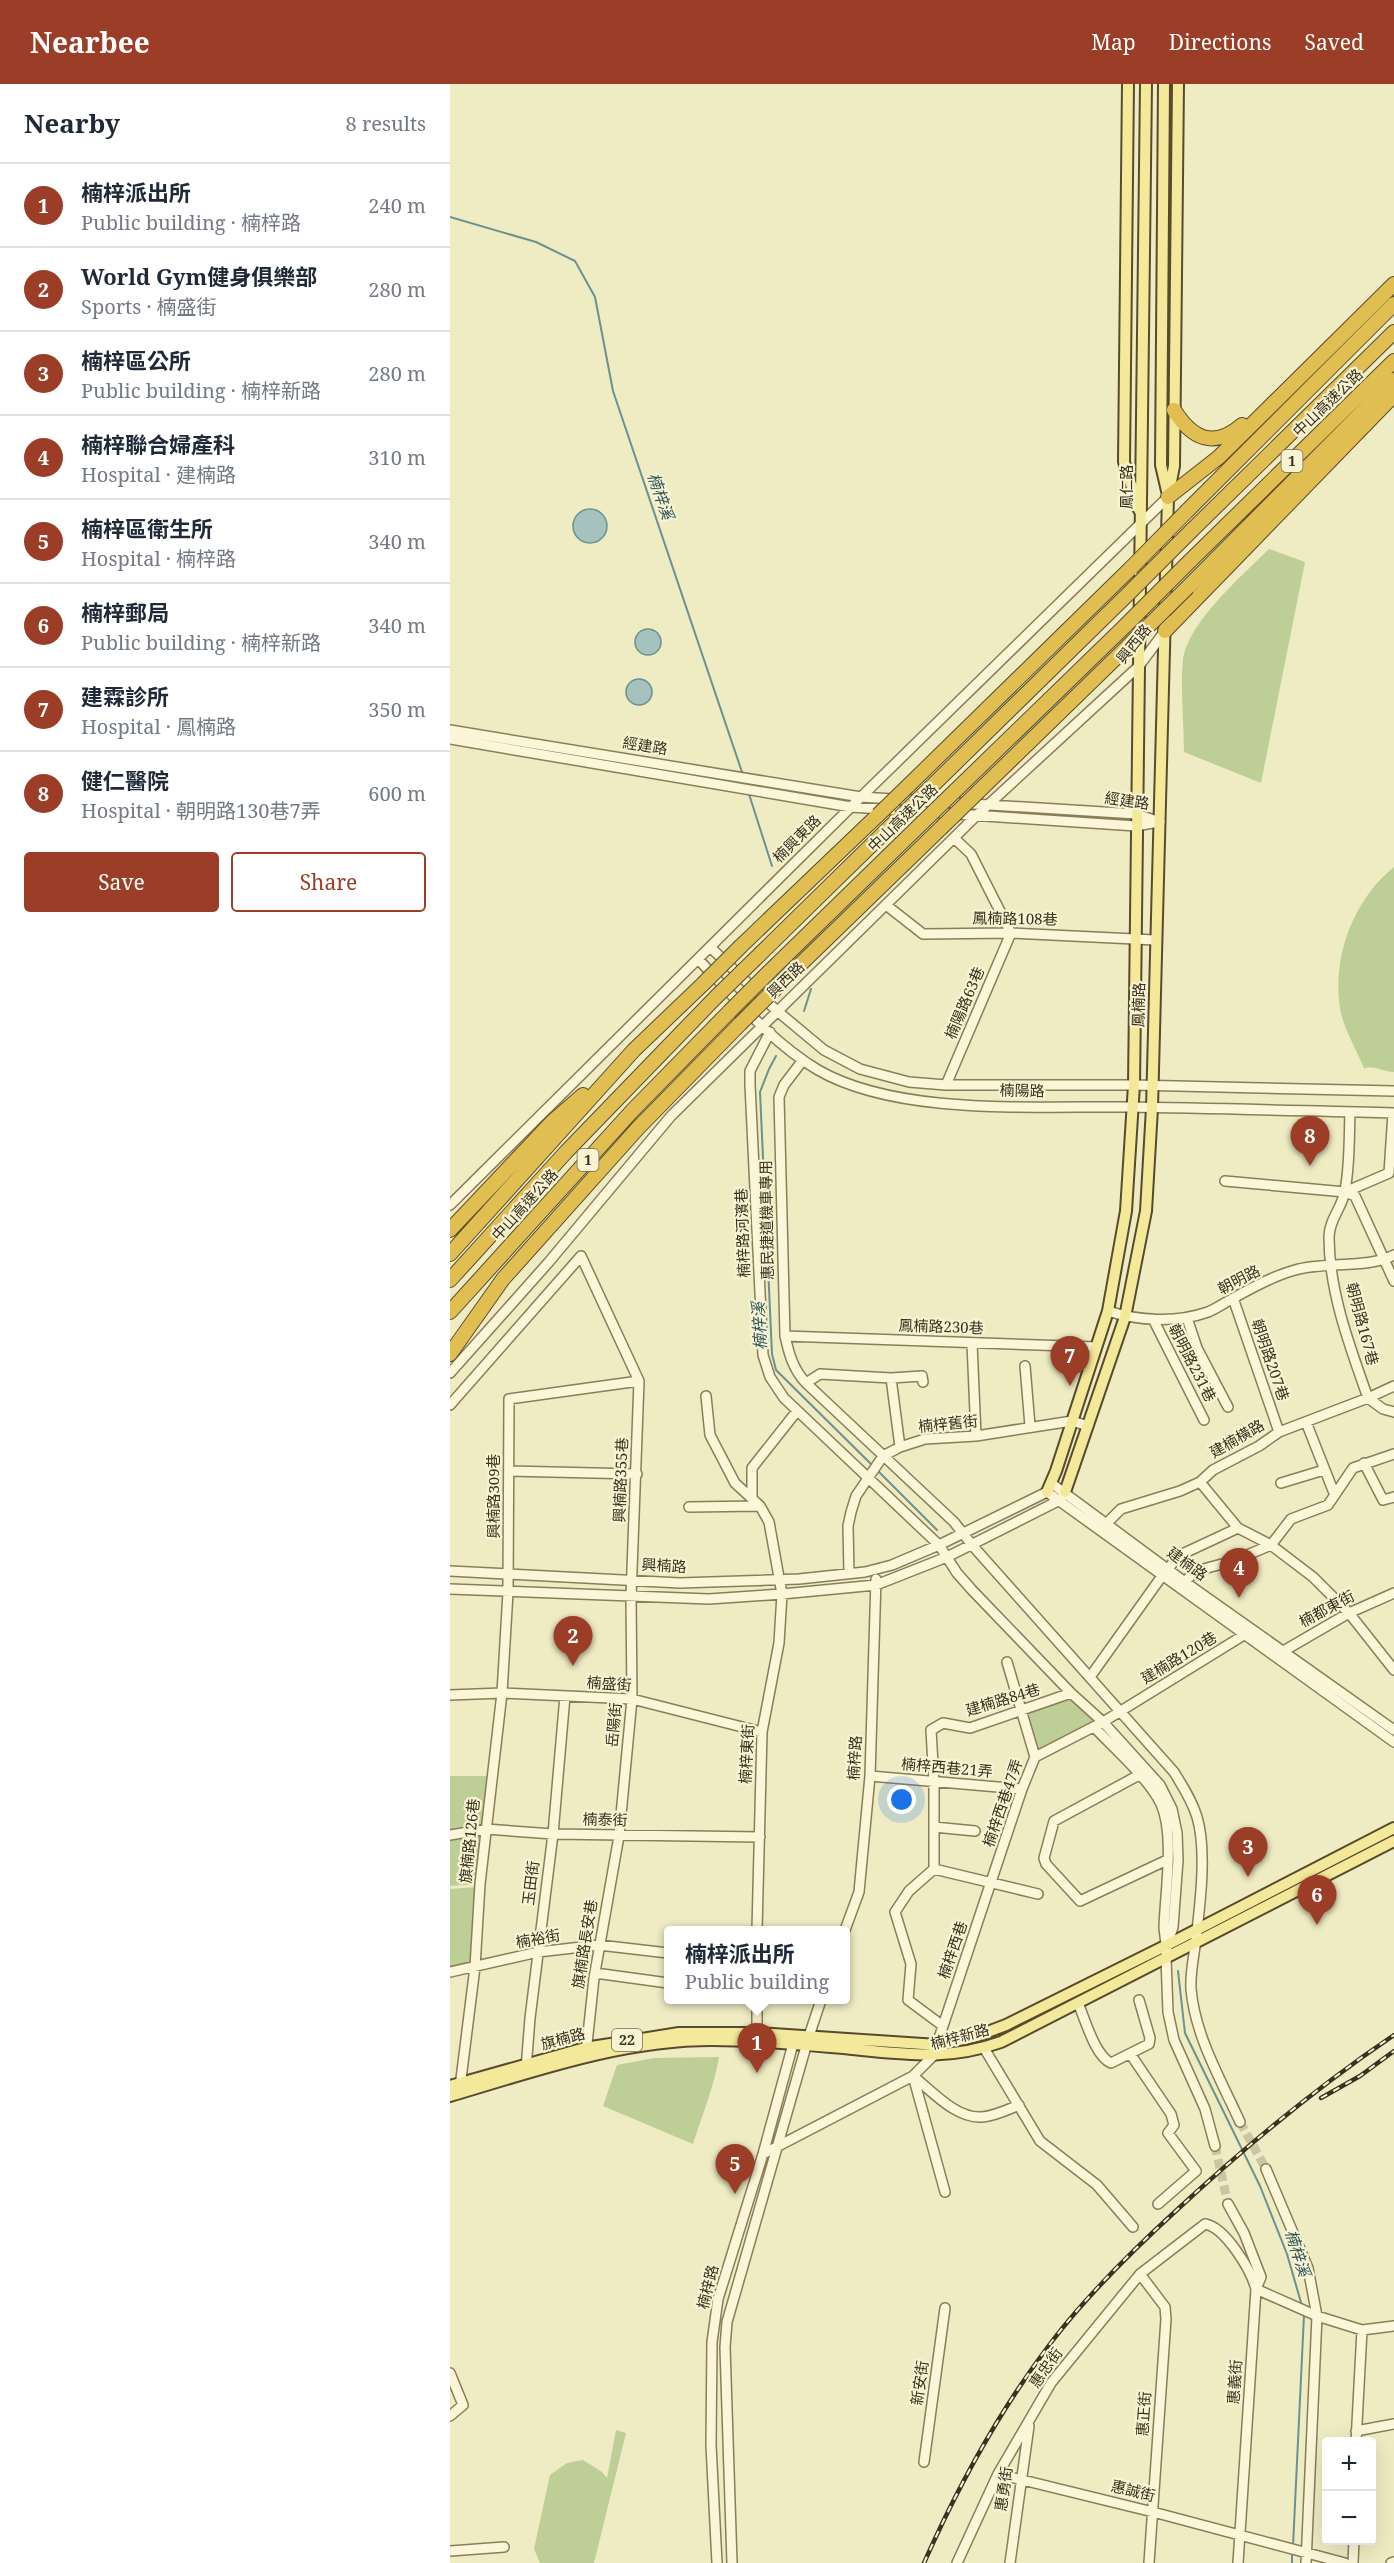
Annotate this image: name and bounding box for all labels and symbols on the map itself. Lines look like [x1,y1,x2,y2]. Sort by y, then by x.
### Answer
street label: 中山高速公路 [1288,364,1367,441]
road number: 1 [1282,450,1302,472]
street label: 鳳仁路 [1116,464,1136,510]
water label: 楠梓溪 [643,470,680,524]
street label: 興西路 [1111,620,1155,667]
street label: 經建路 [621,732,669,758]
street label: 中山高速公路 [863,779,942,856]
street label: 經建路 [1103,787,1151,813]
street label: 楠興東路 [768,810,825,867]
street label: 鳳楠路108巷 [972,907,1058,929]
street label: 興西路 [762,956,808,1002]
street label: 楠陽路63巷 [940,963,988,1042]
street label: 鳳楠路 [1128,982,1148,1028]
street label: 楠陽路 [999,1080,1045,1100]
pin: 8 [1290,1116,1330,1166]
road number: 1 [578,1149,598,1171]
street label: 惠民捷道機車專用 [755,1160,777,1280]
street label: 中山高速公路 [487,1164,562,1244]
street label: 楠梓路河濱巷 [730,1188,754,1278]
street label: 朝明路 [1214,1260,1263,1298]
street label: 朝明路167巷 [1342,1280,1384,1367]
water label: 楠梓溪 [747,1299,771,1351]
street label: 鳳楠路230巷 [898,1315,984,1337]
street label: 朝明路207巷 [1248,1316,1294,1403]
street label: 朝明路231巷 [1165,1320,1221,1405]
pin: 7 [1050,1336,1090,1386]
street label: 楠梓舊街 [917,1410,979,1436]
street label: 建楠橫路 [1206,1414,1267,1462]
street label: 興楠路355巷 [609,1437,631,1523]
street label: 興楠路309巷 [483,1453,503,1539]
street label: 建楠路 [1164,1542,1212,1585]
pin: 4 [1220,1548,1258,1598]
street label: 興楠路 [641,1554,687,1576]
street label: 楠都東街 [1295,1585,1358,1631]
pin: 2 [554,1616,592,1666]
street label: 建楠路120巷 [1137,1627,1220,1688]
street label: 楠盛街 [586,1671,632,1695]
street label: 建楠路84巷 [963,1678,1042,1720]
street label: 岳陽街 [601,1702,625,1748]
street label: 楠梓東街 [734,1723,758,1784]
street label: 楠梓路 [843,1735,865,1781]
street label: 楠梓西巷21弄 [900,1753,994,1781]
street label: 楠梓西巷47弄 [978,1756,1026,1849]
your location [887,1785,916,1814]
street label: 旗楠路126巷 [455,1798,483,1884]
street label: 楠泰街 [582,1809,628,1829]
pin: 3 [1228,1828,1268,1877]
street label: 玉田街 [517,1859,543,1906]
pin: 6 [1298,1876,1336,1925]
street label: 旗楠路長安巷 [567,1898,601,1990]
street label: 楠梓西巷 [933,1918,971,1981]
street label: 楠裕街 [514,1924,562,1952]
street label: 楠梓新路 [928,2019,991,2053]
street label: 旗楠路 [538,2023,587,2054]
pin: 1 [738,2024,776,2073]
road number: 22 [612,2029,642,2051]
pin: 5 [716,2144,754,2194]
water label: 楠梓溪 [1280,2227,1316,2281]
street label: 楠梓路 [692,2262,722,2311]
street label: 惠忠街 [1024,2343,1066,2392]
street label: 新安街 [906,2359,932,2407]
street label: 惠義街 [1222,2359,1246,2405]
street label: 惠正街 [1131,2391,1155,2437]
street label: 惠勇街 [990,2465,1016,2513]
street label: 惠誠街 [1109,2475,1158,2505]

